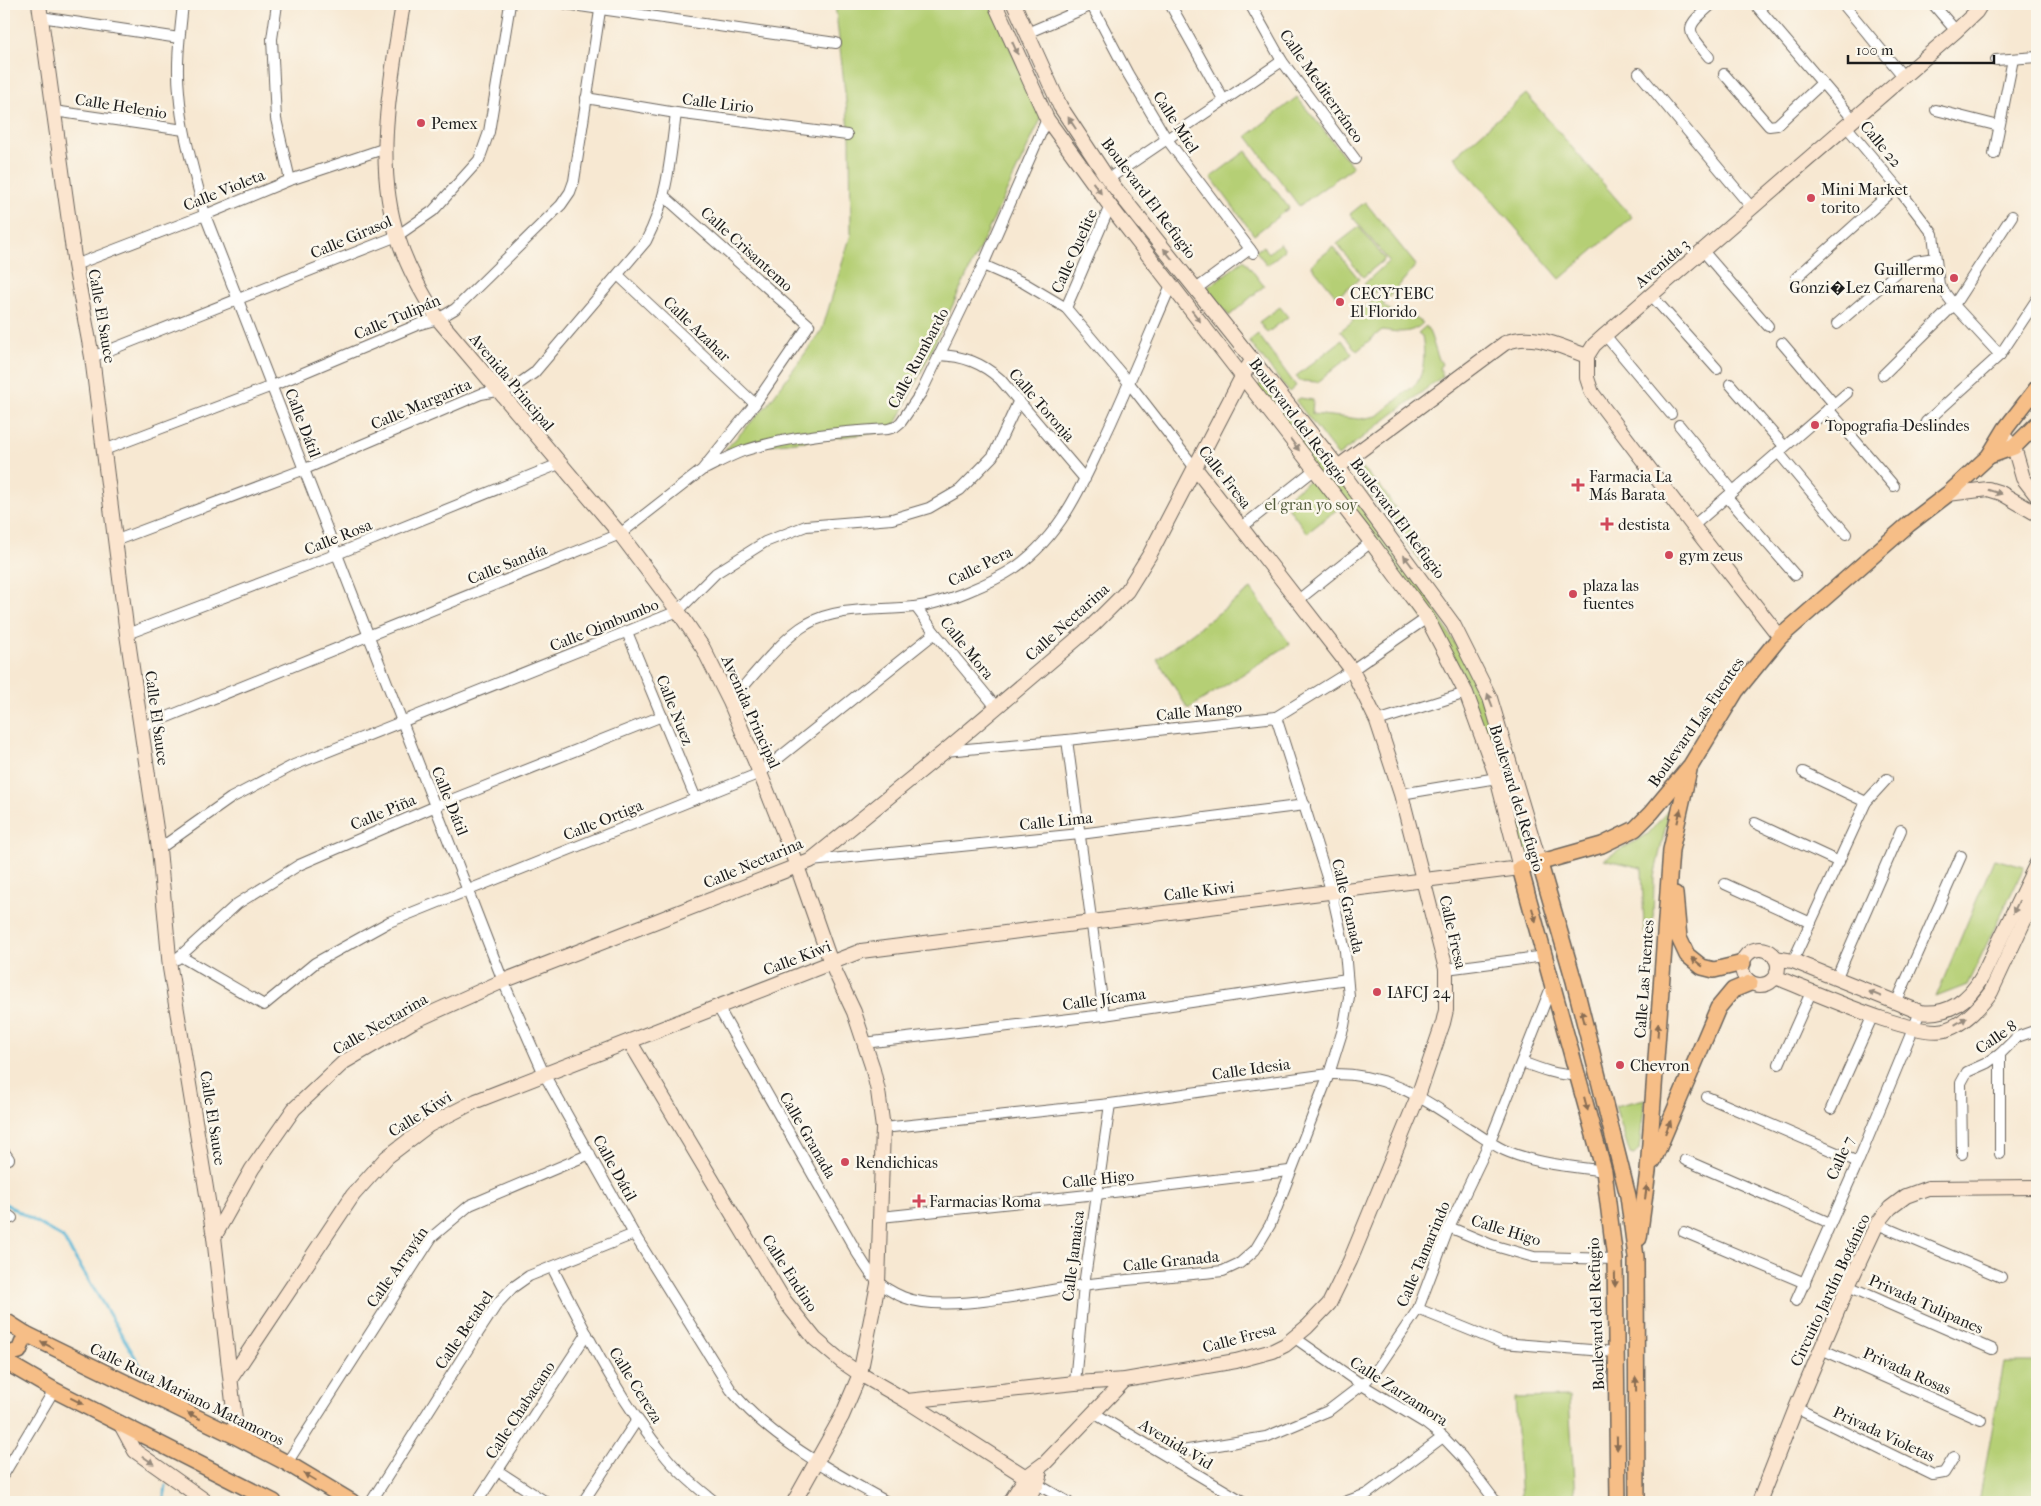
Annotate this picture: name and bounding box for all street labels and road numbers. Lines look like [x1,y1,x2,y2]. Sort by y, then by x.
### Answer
street label: Calle Mediterráneo [1276,26,1368,146]
street label: Calle Miel [1149,88,1203,157]
street label: Calle Helenio [74,89,168,123]
street label: Calle Lirio [681,89,755,117]
street label: Calle 22 [1856,117,1906,171]
street label: Boulevard El Refugio [1097,134,1201,262]
street label: Calle Violeta [180,165,268,215]
street label: Calle Crisantemo [697,202,797,296]
street label: Calle Quelite [1047,206,1101,296]
street label: Calle Girasol [307,211,395,263]
street label: Avenida 3 [1630,234,1693,292]
street label: Calle El Sauce [84,267,120,365]
street label: Calle Tulipán [351,290,444,344]
street label: Calle Azahar [659,292,735,366]
street label: Calle Rumbardo [884,304,952,412]
street label: Avenida Principal [465,328,559,435]
street label: Boulevard del Refugio [1245,354,1353,488]
street label: Calle Toronja [1005,364,1079,446]
street label: Calle Margarita [368,374,475,434]
street label: Calle Dátil [281,386,325,461]
street label: Calle Fresa [1194,442,1256,513]
street label: Boulevard El Refugio [1346,454,1450,582]
street label: Calle Rosa [301,515,375,559]
street label: Calle Sandía [465,539,550,589]
street label: Calle Pera [945,541,1016,590]
street label: Calle Nectarina [1021,579,1113,665]
street label: Calle Qimbumbo [547,595,661,655]
street label: Calle Mora [936,613,998,684]
street label: Avenida Principal [717,652,785,772]
street label: Boulevard Las Fuentes [1644,653,1748,791]
street label: Calle El Sauce [141,669,173,767]
street label: Calle Nuez [652,672,698,748]
street label: Calle Mango [1155,697,1243,725]
street label: Boulevard del Refugio [1486,722,1548,874]
street label: Calle Dátil [428,764,473,839]
street label: Calle Piña [347,789,419,834]
street label: Calle Ortiga [560,795,646,845]
street label: Calle Lima [1019,808,1094,834]
street label: Calle Nectarina [700,833,806,893]
street label: Calle Granada [1328,857,1368,956]
street label: Calle Kiwi [1163,877,1236,905]
street label: Calle Fresa [1435,893,1471,971]
street label: Calle Las Fuentes [1630,919,1658,1039]
street label: Calle Kiwi [760,936,834,980]
street label: Calle Jícama [1061,984,1147,1014]
street label: Calle Nectarina [329,989,431,1059]
street label: Calle 8 [1971,1016,2021,1058]
street label: Calle Idesia [1211,1054,1292,1084]
street label: Calle El Sauce [196,1069,230,1167]
street label: Calle Kiwi [385,1087,455,1141]
street label: Calle Granada [776,1088,841,1182]
street label: Calle Dátil [589,1132,641,1205]
street label: Calle 7 [1822,1133,1858,1183]
street label: Calle Higo [1061,1166,1135,1192]
street label: Calle Tamarindo [1392,1198,1454,1310]
street label: Calle Jamaica [1058,1209,1088,1302]
street label: Calle Higo [1469,1210,1543,1250]
street label: Circuito Jardín Botánico [1786,1210,1874,1370]
street label: Calle Arrayán [362,1222,432,1311]
street label: Calle Endino [758,1231,822,1315]
street label: Boulevard del Refugio [1584,1237,1608,1391]
street label: Calle Granada [1122,1246,1221,1275]
street label: Privada Tulipanes [1866,1270,1986,1338]
street label: Calle Betabel [431,1287,497,1373]
street label: Calle Fresa [1200,1319,1278,1357]
street label: Calle Ruta Mariano Matamoros [87,1339,287,1449]
street label: Calle Cereza [605,1343,667,1427]
street label: Privada Rosas [1860,1343,1954,1399]
street label: Calle Zarzamora [1346,1352,1452,1430]
street label: Calle Chabacano [481,1357,559,1463]
street label: Privada Violetas [1830,1402,1938,1466]
street label: Avenida Vid [1135,1414,1217,1474]

